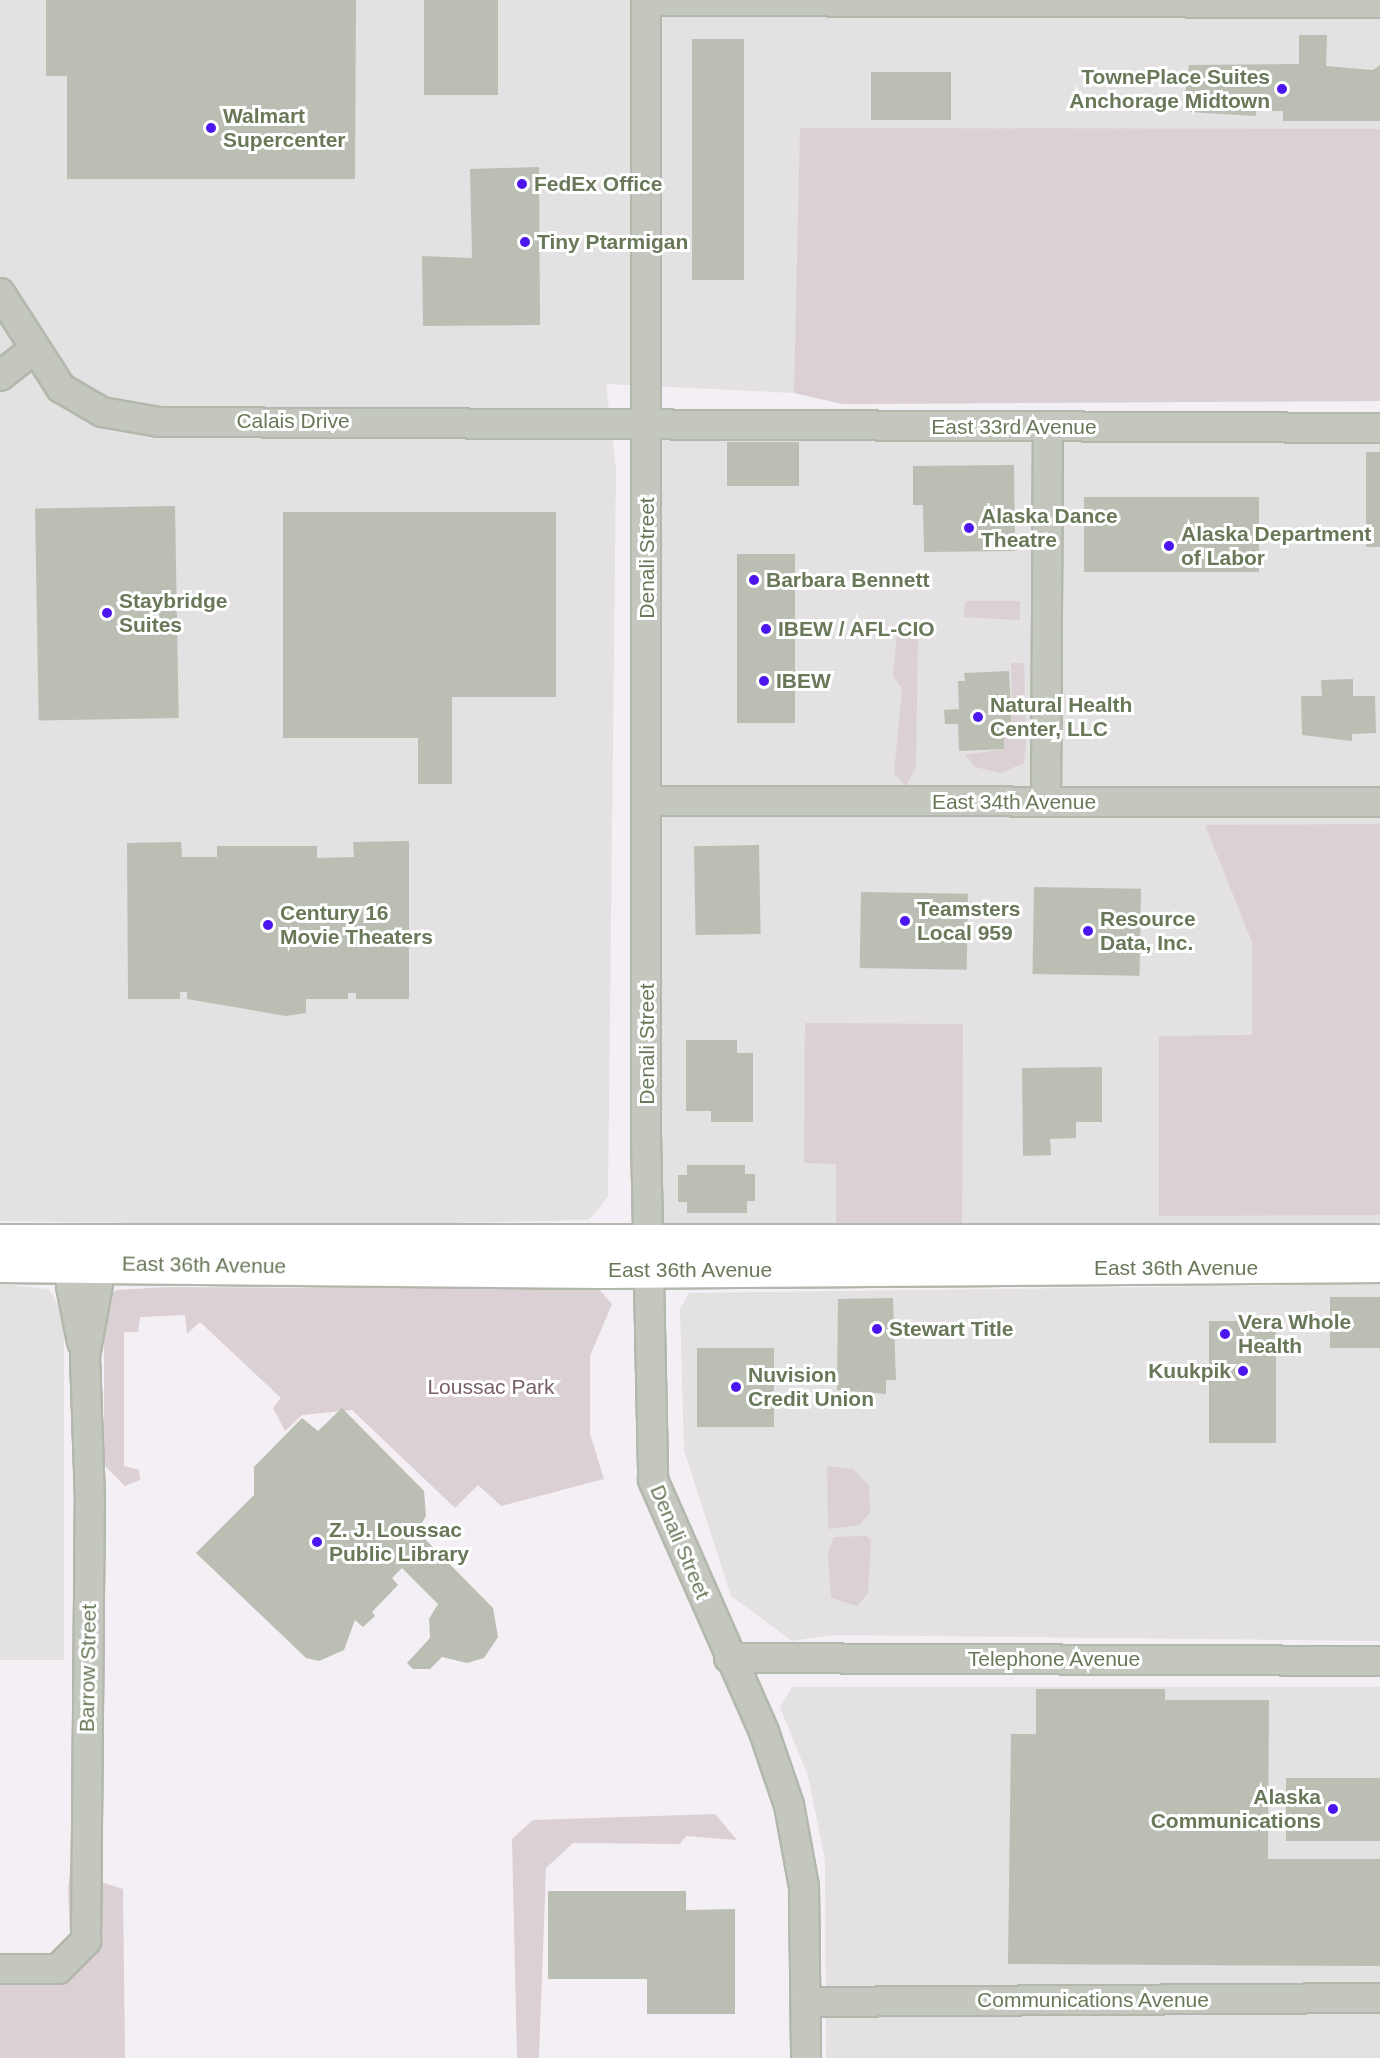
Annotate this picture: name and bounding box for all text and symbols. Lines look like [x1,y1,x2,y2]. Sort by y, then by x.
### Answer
place label: TownePlace Suites Anchorage Midtown [1069,64,1270,114]
marker: TownePlace Suites Anchorage Midtown [1275,82,1289,96]
place label: Walmart Supercenter [223,103,346,153]
marker: Walmart Supercenter [204,121,218,135]
place label: FedEx Office [534,171,662,197]
marker: FedEx Office [515,177,529,191]
place label: Tiny Ptarmigan [537,229,688,255]
marker: Tiny Ptarmigan [518,235,532,249]
street label: Calais Drive [236,408,350,434]
street label: East 33rd Avenue [931,414,1097,440]
street label: Denali Street [634,497,660,619]
place label: Alaska Dance Theatre [981,503,1118,553]
marker: Alaska Dance Theatre [962,521,976,535]
place label: Alaska Department of Labor [1181,521,1371,571]
marker: Alaska Department of Labor [1162,539,1176,553]
place label: Barbara Bennett [766,567,929,593]
marker: Barbara Bennett [747,573,761,587]
place label: Staybridge Suites [119,588,228,638]
marker: Staybridge Suites [100,606,114,620]
place label: IBEW / AFL-CIO [778,616,935,642]
marker: IBEW / AFL-CIO [759,622,773,636]
place label: IBEW [776,668,831,694]
marker: IBEW [757,674,771,688]
place label: Natural Health Center, LLC [990,692,1132,742]
marker: Natural Health Center, LLC [971,710,985,724]
street label: East 34th Avenue [931,789,1097,815]
place label: Teamsters Local 959 [917,896,1021,946]
place label: Century 16 Movie Theaters [280,900,433,950]
place label: Resource Data, Inc. [1100,906,1196,956]
marker: Teamsters Local 959 [898,914,912,928]
marker: Century 16 Movie Theaters [261,918,275,932]
marker: Resource Data, Inc. [1081,924,1095,938]
street label: Denali Street [634,983,660,1105]
street label: East 36th Avenue [121,1251,287,1279]
street label: East 36th Avenue [1093,1255,1259,1281]
street label: East 36th Avenue [607,1257,773,1283]
place label: Vera Whole Health [1238,1309,1351,1359]
place label: Stewart Title [889,1316,1013,1342]
marker: Stewart Title [870,1322,884,1336]
marker: Vera Whole Health [1216,1325,1234,1343]
place label: Kuukpik [1148,1358,1231,1384]
place label: Nuvision Credit Union [748,1362,874,1412]
marker: Kuukpik [1236,1364,1250,1378]
park label: Loussac Park [427,1374,555,1400]
marker: Nuvision Credit Union [729,1380,743,1394]
street label: Denali Street [645,1481,715,1603]
place label: Z. J. Loussac Public Library [329,1517,469,1567]
marker: Z. J. Loussac Public Library [310,1535,324,1549]
street label: Barrow Street [74,1604,102,1732]
street label: Telephone Avenue [967,1646,1141,1672]
place label: Alaska Communications [1151,1784,1321,1834]
marker: Alaska Communications [1326,1802,1340,1816]
street label: Communications Avenue [976,1987,1210,2013]

